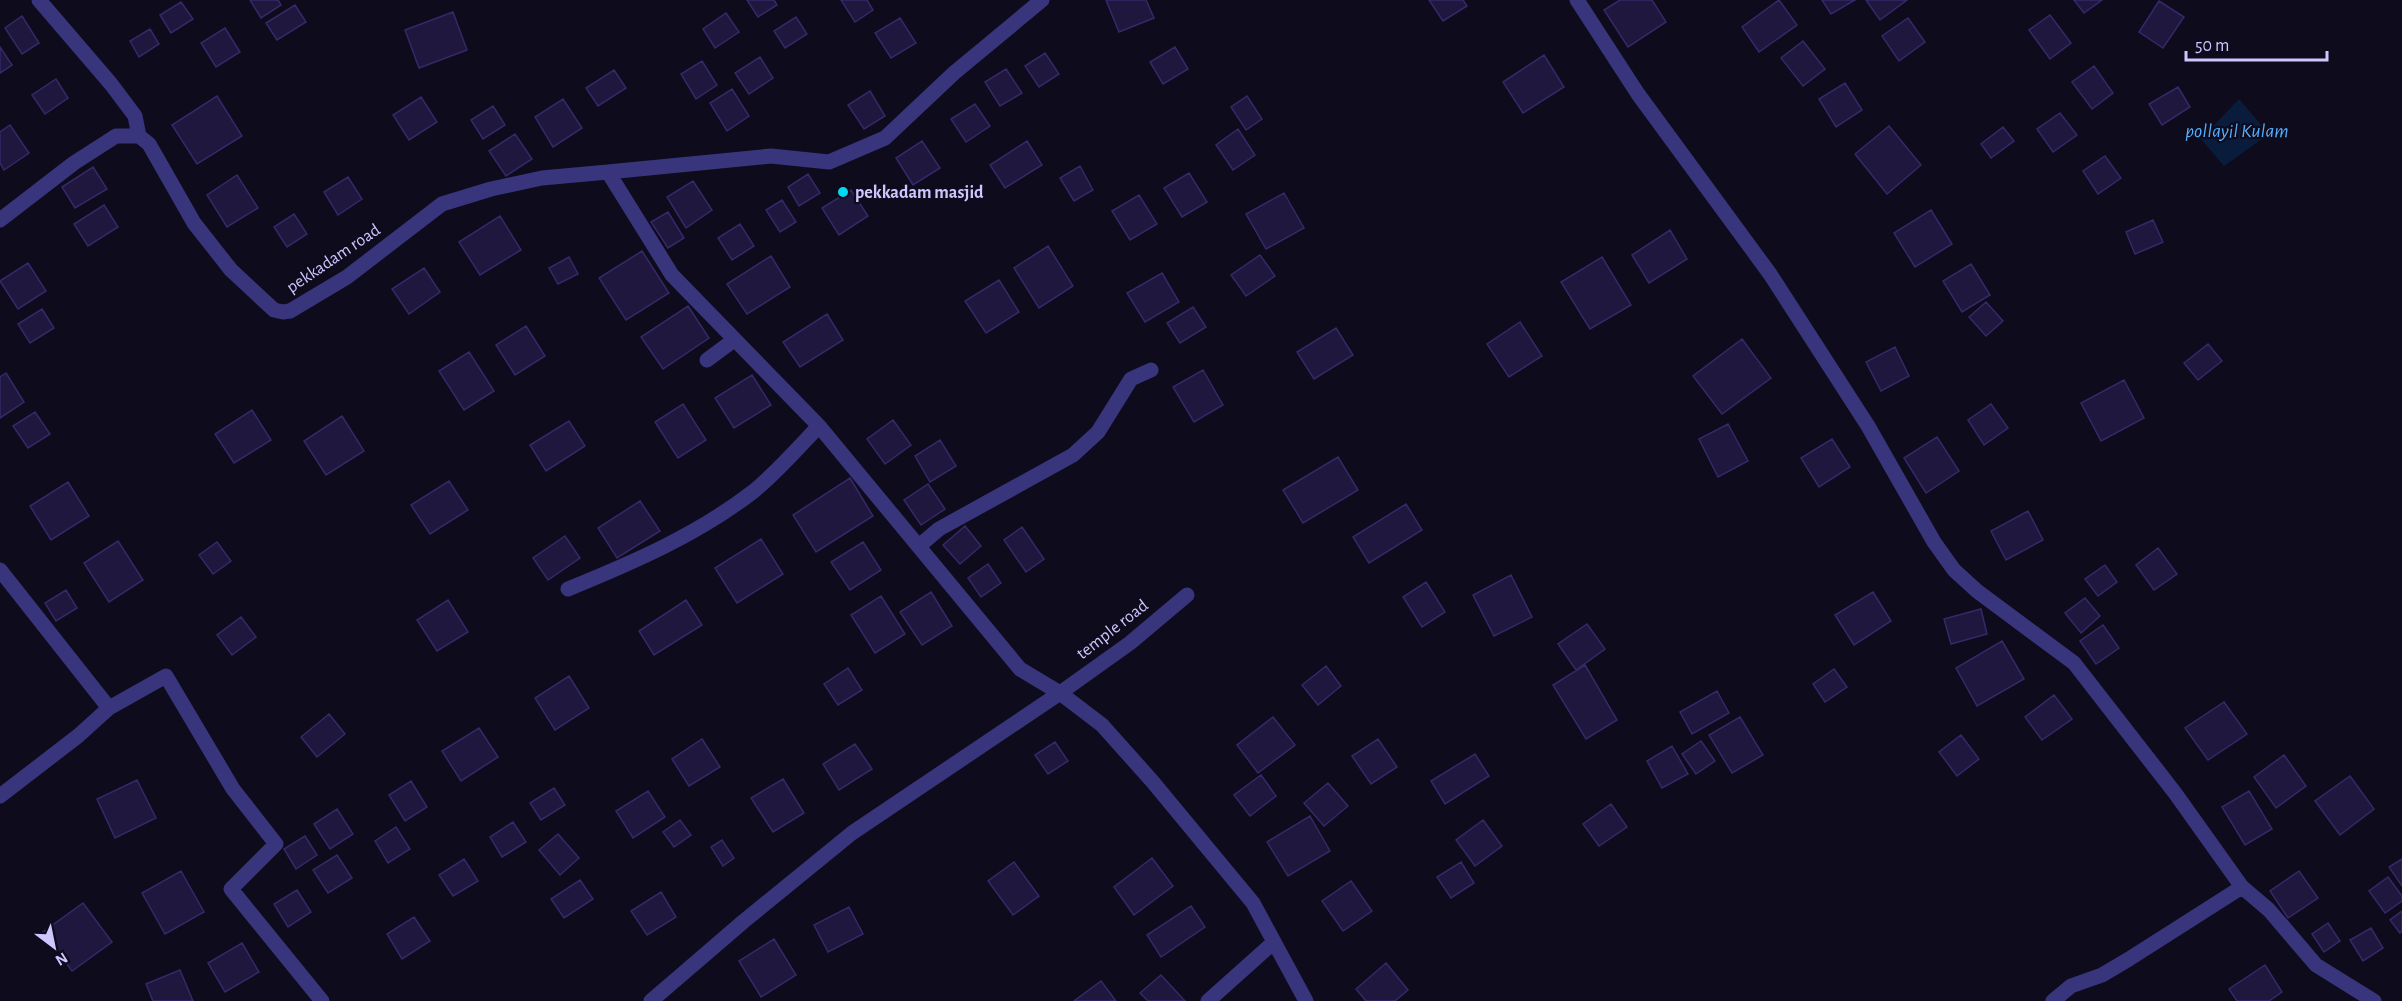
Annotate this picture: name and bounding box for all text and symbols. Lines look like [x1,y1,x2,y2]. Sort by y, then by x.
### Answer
scale bar [2186,24,2327,62]
text: 50 m [2195,37,2229,55]
water label: pollayil Kulam [2185,121,2289,141]
place label: pekkadam masjid [855,184,984,202]
marker: pekkadam masjid [836,185,850,199]
street label: pekkadam road [283,221,384,297]
street label: temple road [1073,596,1152,663]
north arrow [24,917,84,977]
text: N [52,949,70,969]

